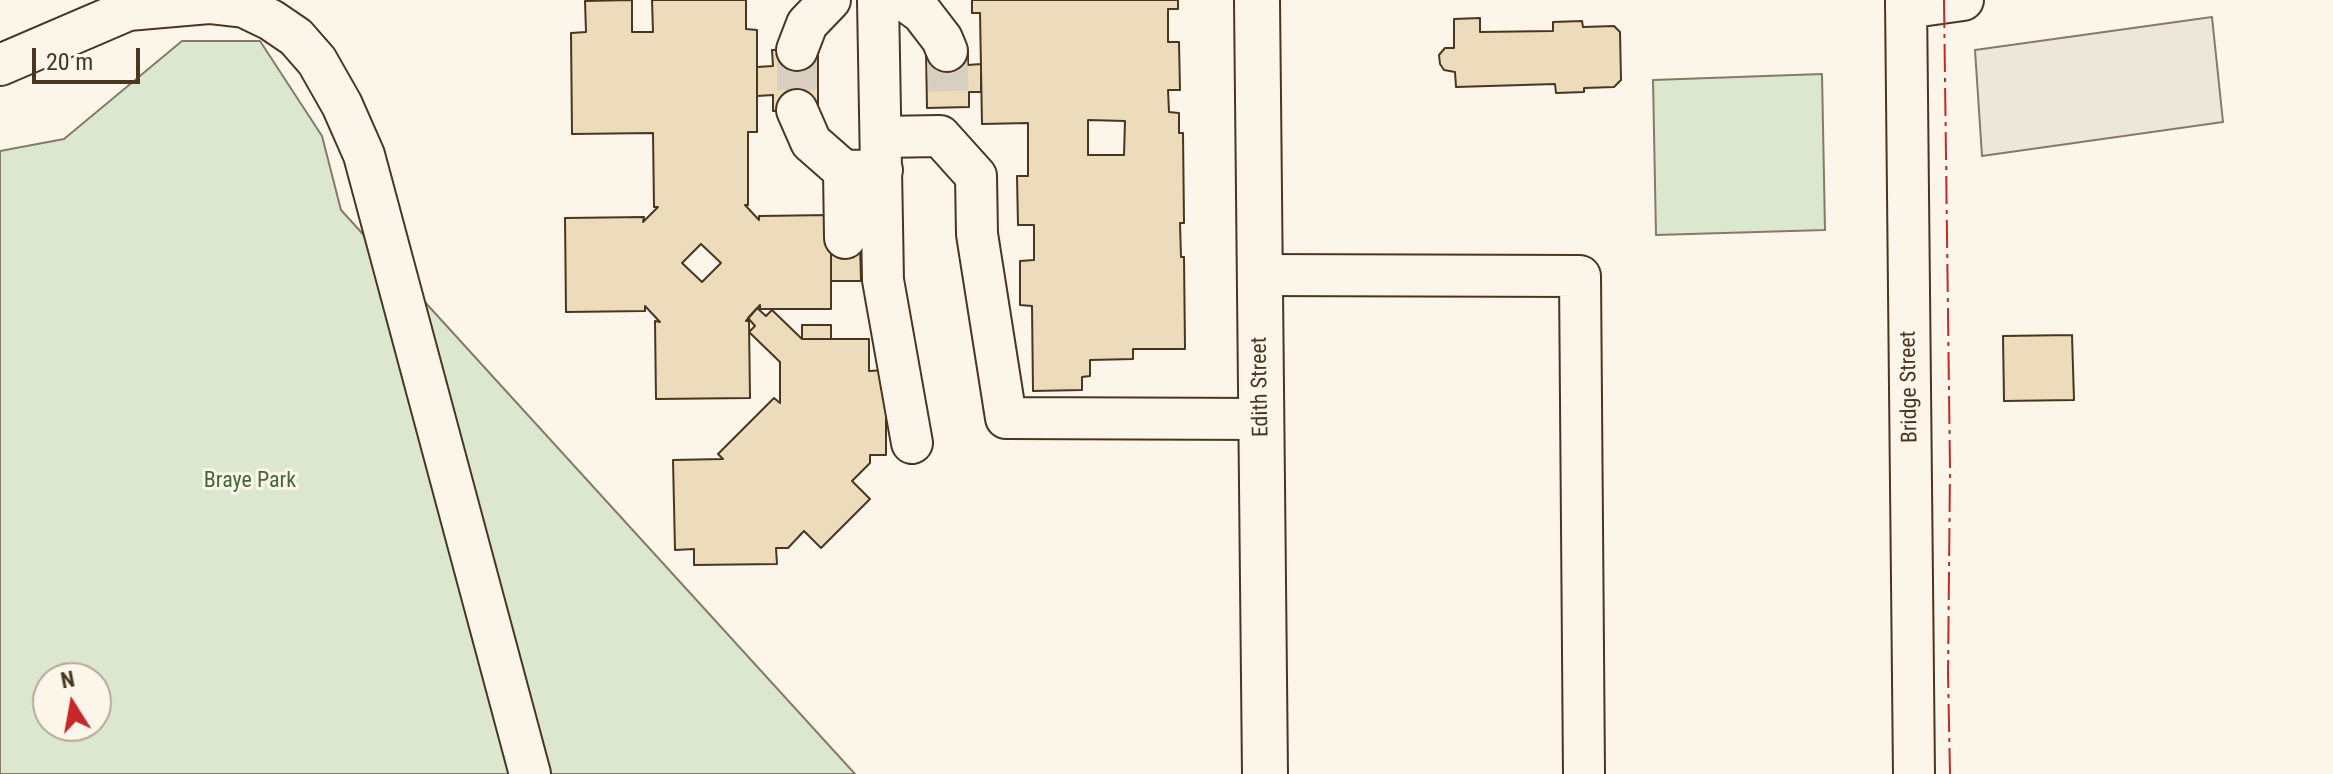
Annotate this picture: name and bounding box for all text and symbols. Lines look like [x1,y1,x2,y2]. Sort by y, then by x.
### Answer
scale bar [36,32,144,82]
text: 20 m [46,48,93,76]
street label: Bridge Street [1896,331,1924,443]
street label: Edith Street [1247,337,1275,437]
park label: Braye Park [204,468,296,494]
north arrow [32,662,112,742]
text: N [59,666,77,693]

